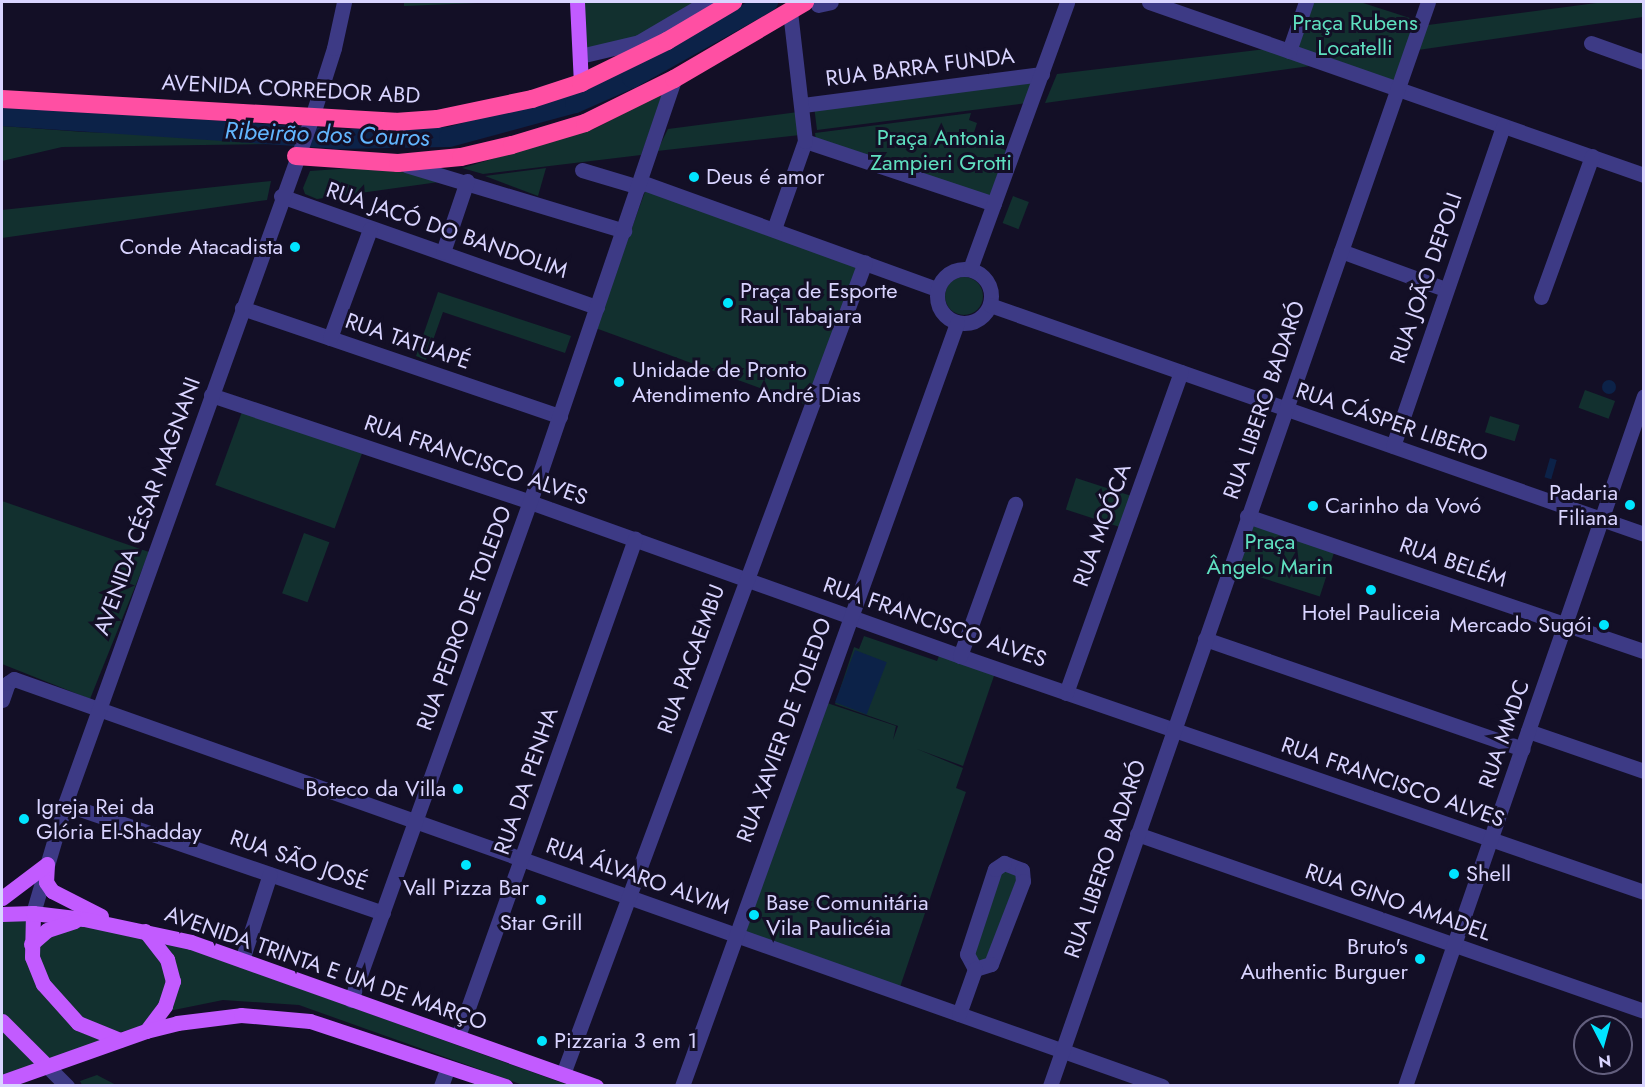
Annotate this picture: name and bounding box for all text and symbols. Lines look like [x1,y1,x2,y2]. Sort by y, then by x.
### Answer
park label: Praça Rubens Locatelli [1292,9,1418,60]
street label: RUA BARRA FUNDA [824,42,1016,92]
street label: AVENIDA CORREDOR ABD [161,69,421,109]
water label: Ribeirão dos Couros [224,116,430,152]
park label: Praça Antonia Zampieri Grotti [870,124,1012,176]
place label: Deus é amor [706,164,825,190]
marker: Deus é amor [687,170,701,184]
street label: RUA JACÓ DO BANDOLIM [323,176,571,284]
street label: RUA JOÃO DEPOLI [1384,189,1468,367]
place label: Conde Atacadista [119,234,283,260]
marker: Conde Atacadista [288,240,302,254]
place label: Praça de Esporte Raul Tabajara [740,277,898,328]
marker: Praça de Esporte Raul Tabajara [721,296,735,310]
street label: RUA LIBERO BADARÓ [1218,297,1310,503]
street label: RUA TATUAPÉ [342,307,474,375]
place label: Unidade de Pronto Atendimento André Dias [632,356,861,408]
marker: Unidade de Pronto Atendimento André Dias [610,373,628,391]
street label: AVENIDA CÉSAR MAGNANI [88,374,206,638]
street label: RUA CÁSPER LIBERO [1293,377,1491,467]
street label: RUA FRANCISCO ALVES [361,409,591,511]
street label: RUA MOÓCA [1068,460,1136,590]
place label: Padaria Filiana [1549,479,1618,530]
place label: Carinho da Vovó [1325,493,1481,519]
marker: Padaria Filiana [1623,498,1637,512]
marker: Carinho da Vovó [1306,499,1320,513]
street label: RUA PEDRO DE TOLEDO [411,502,517,734]
park label: Praça Ângelo Marin [1207,528,1333,580]
street label: RUA BELÉM [1396,531,1510,593]
street label: RUA FRANCISCO ALVES [820,571,1050,673]
street label: RUA PACAEMBU [652,581,730,737]
marker: Hotel Pauliceia [1364,583,1378,597]
place label: Hotel Pauliceia [1302,600,1440,626]
place label: Mercado Sugói [1450,612,1592,638]
street label: RUA XAVIER DE TOLEDO [731,614,837,846]
marker: Mercado Sugói [1597,618,1611,632]
street label: RUA MMDC [1473,676,1535,792]
street label: RUA DA PENHA [488,704,564,858]
street label: RUA FRANCISCO ALVES [1278,731,1508,833]
street label: RUA LIBERO BADARÓ [1059,756,1151,962]
place label: Boteco da Villa [305,776,446,802]
marker: Boteco da Villa [451,782,465,796]
place label: Igreja Rei da Glória El-Shadday [36,793,202,844]
marker: Igreja Rei da Glória El-Shadday [17,812,31,826]
street label: RUA SÃO JOSÉ [227,824,371,896]
street label: RUA ÁLVARO ALVIM [543,832,733,920]
marker: Vall Pizza Bar [459,858,473,872]
street label: RUA GINO AMADEL [1302,858,1494,946]
place label: Shell [1466,861,1511,887]
marker: Shell [1447,867,1461,881]
place label: Vall Pizza Bar [403,875,529,901]
place label: Base Comunitária Vila Paulicéia [766,889,929,940]
marker: Star Grill [534,893,548,907]
street label: AVENIDA TRINTA E UM DE MARÇO [162,900,490,1036]
marker: Base Comunitária Vila Paulicéia [747,908,761,922]
place label: Star Grill [500,910,582,936]
place label: Bruto's Authentic Burguer [1241,933,1408,984]
marker: Bruto's Authentic Burguer [1413,952,1427,966]
north arrow [1573,1015,1633,1075]
place label: Pizzaria 3 em 1 [554,1028,697,1054]
marker: Pizzaria 3 em 1 [535,1034,549,1048]
text: N [1597,1049,1612,1074]

